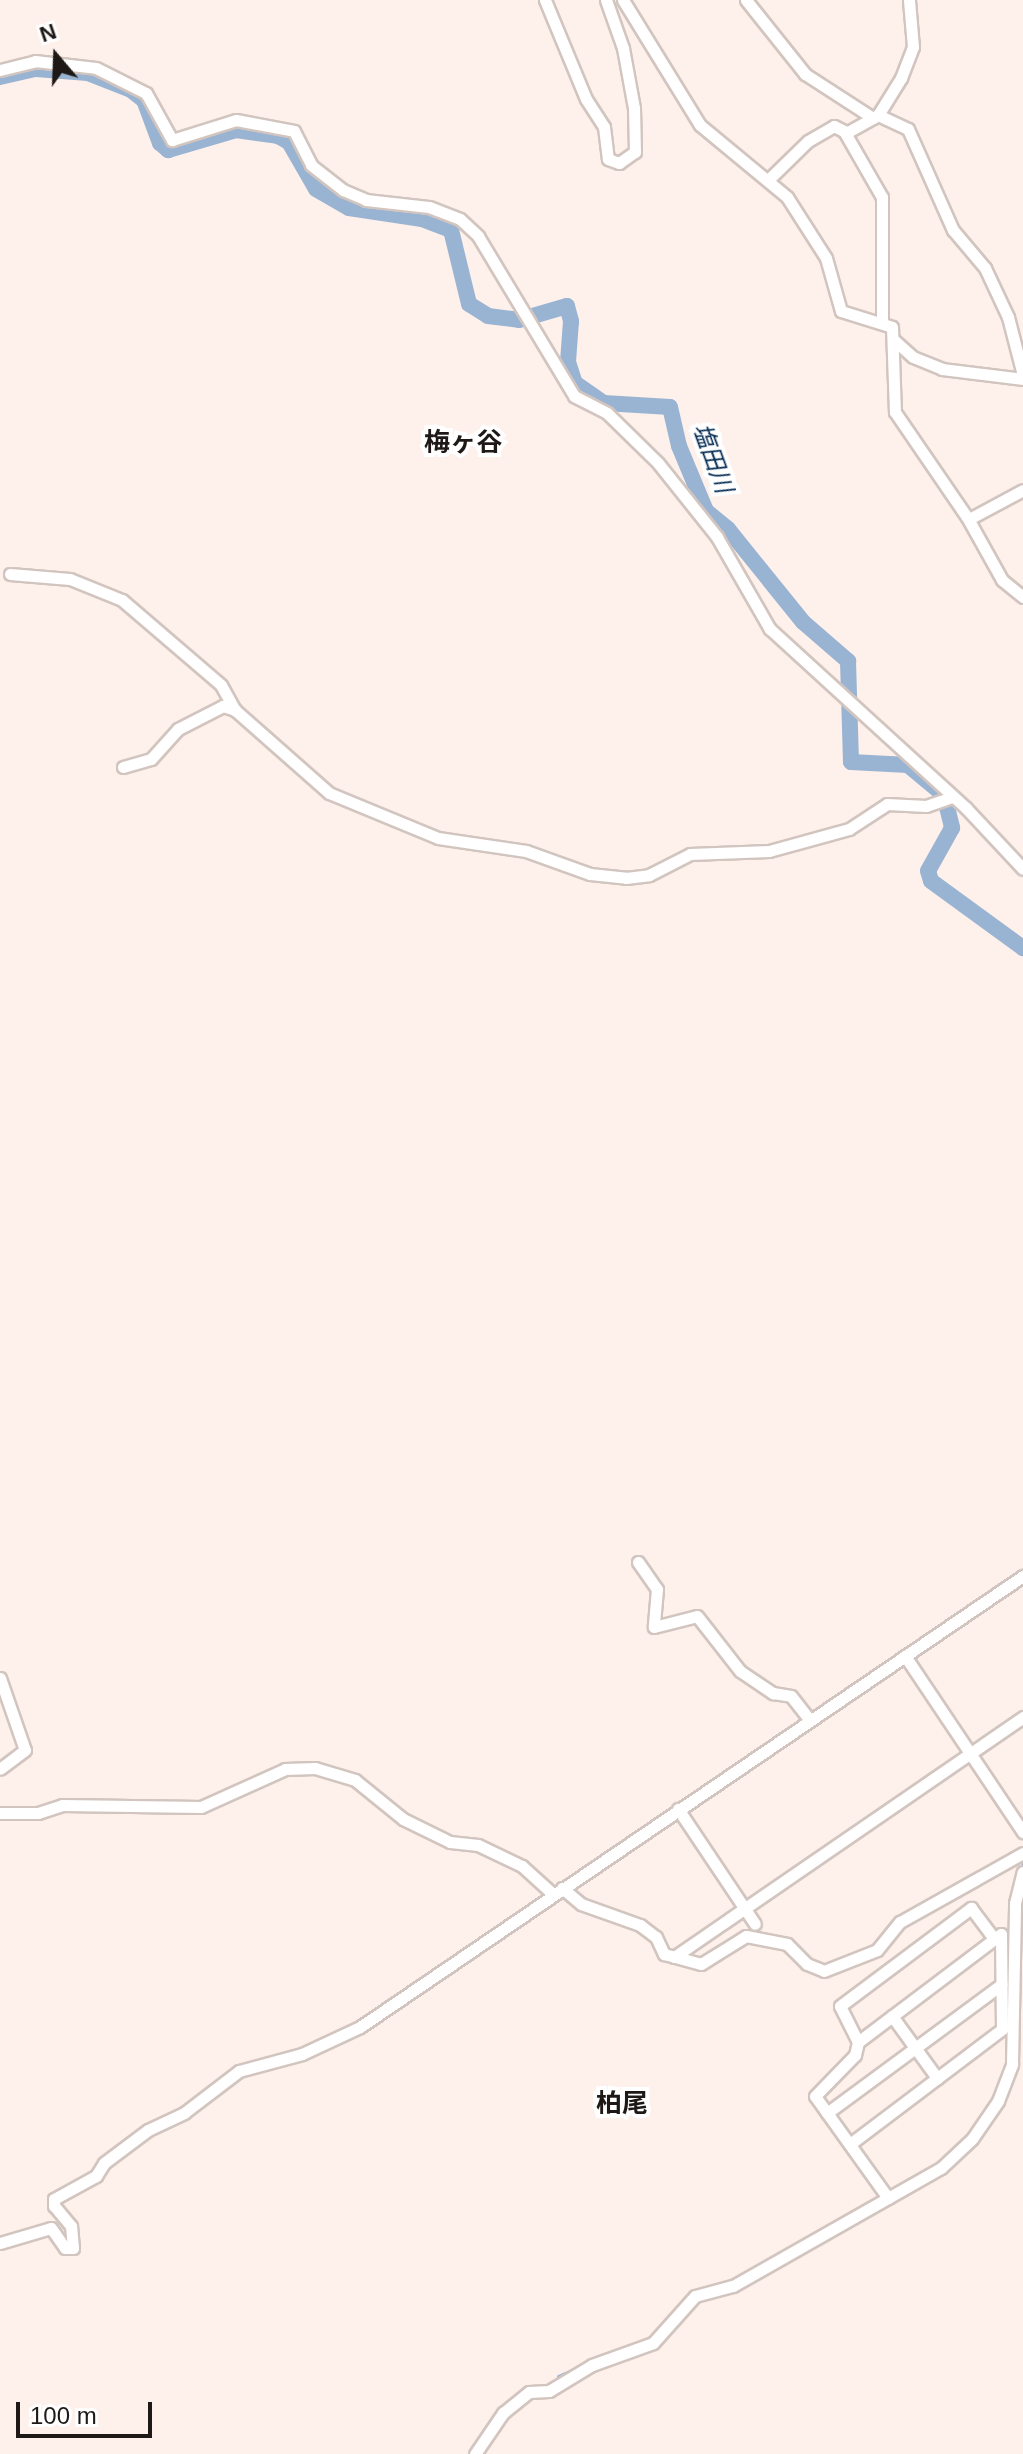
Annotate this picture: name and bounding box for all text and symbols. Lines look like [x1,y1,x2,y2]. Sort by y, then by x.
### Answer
north arrow [16,16,96,96]
text: N [36,18,60,47]
water label: 塩田川 [687,419,739,497]
district label: 梅ヶ谷 [424,427,502,459]
district label: 柏尾 [596,2088,648,2120]
scale bar [20,2386,156,2436]
text: 100 m [30,2402,97,2429]

